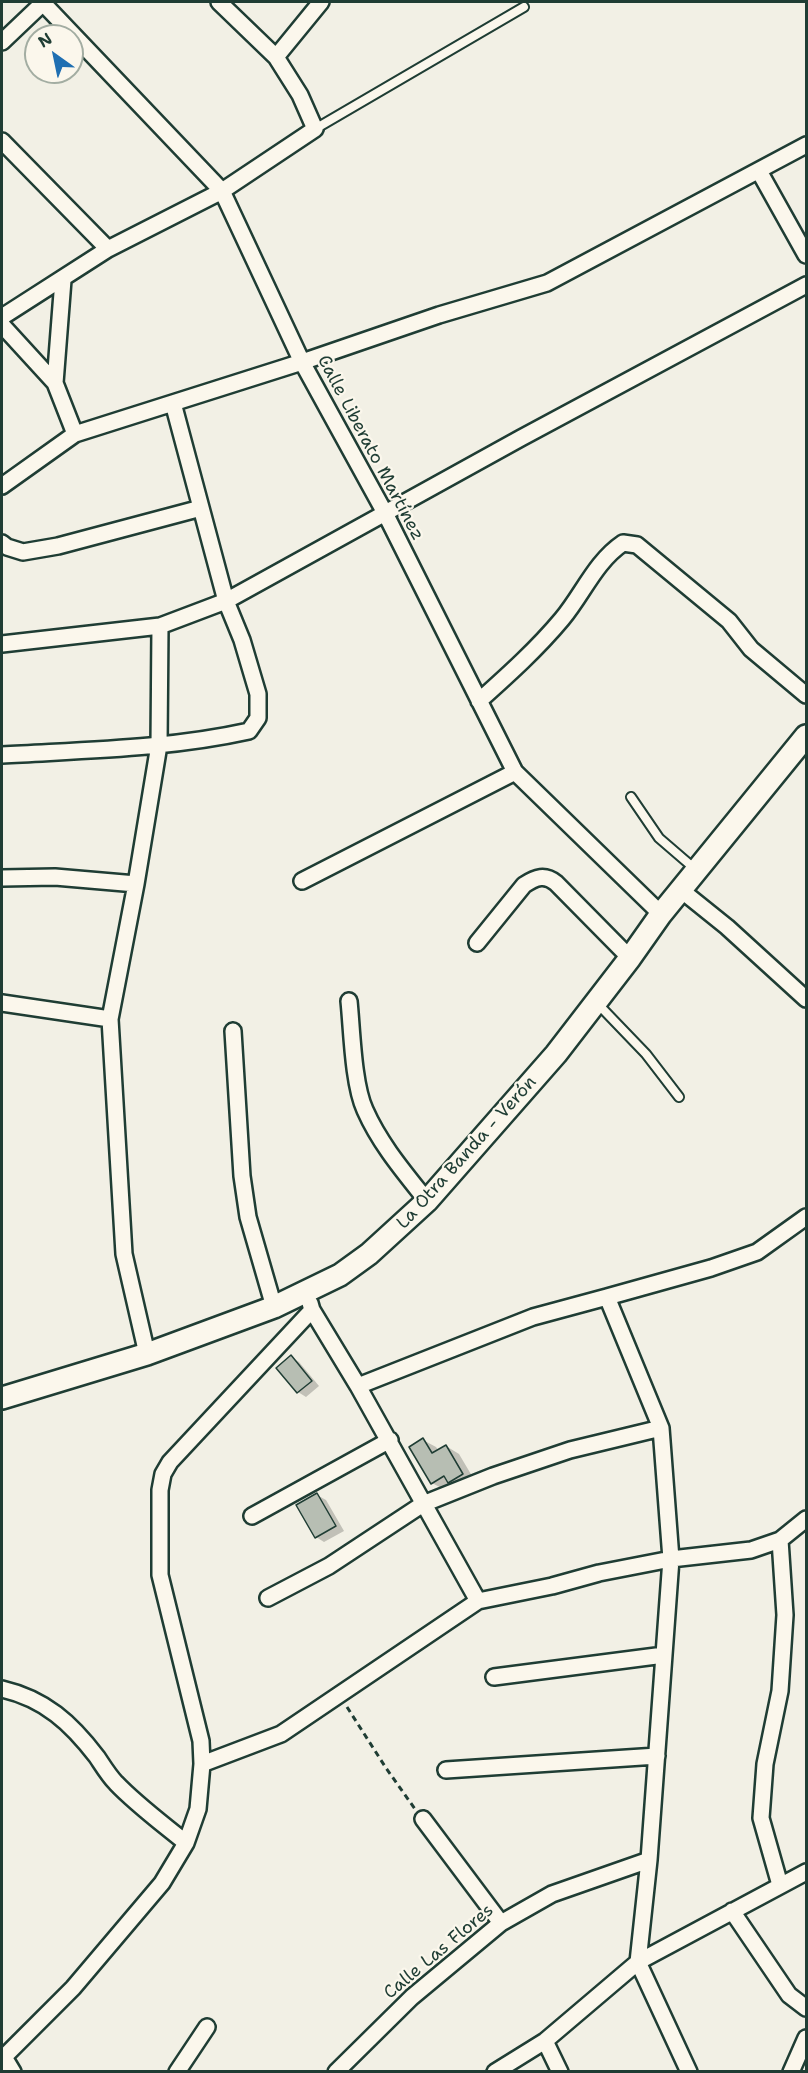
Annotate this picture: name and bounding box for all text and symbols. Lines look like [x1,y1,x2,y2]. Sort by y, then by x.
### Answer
north arrow [24,24,84,84]
text: N [34,28,56,52]
street label: Calle Liberato Martínez [312,352,428,544]
street label: La Otra Banda - Verón [393,1072,541,1234]
street label: Calle Las Flores [380,1900,498,2004]

